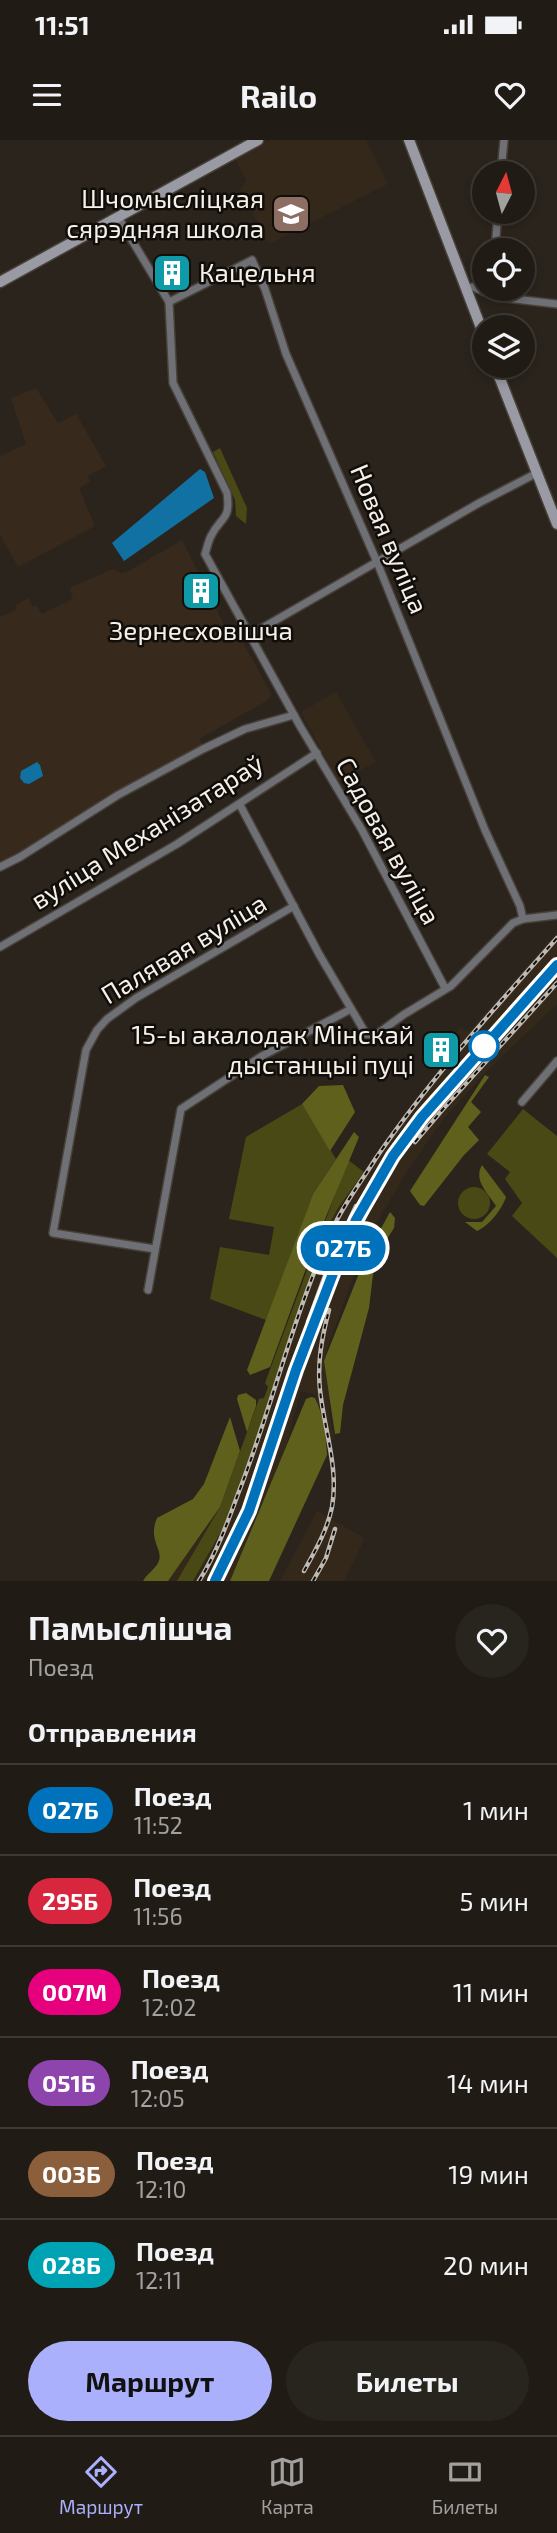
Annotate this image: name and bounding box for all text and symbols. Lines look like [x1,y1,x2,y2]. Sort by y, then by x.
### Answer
text: 11:51 [35,9,90,40]
icon: menu [28,76,66,114]
text: Railo [240,76,317,114]
icon: heart [491,76,529,114]
north arrow [472,161,536,224]
map controls [472,161,535,378]
place label: Шчомысліцкая сярэдняя школа [66,182,264,243]
school or university icon: Шчомысліцкая сярэдняя школа [270,193,312,235]
button: locate [472,238,535,301]
building icon: Кацельня [151,252,193,294]
place label: Кацельня [199,256,316,287]
button: layers [472,315,535,378]
street label: Новая вуліца [344,459,436,618]
building icon: Зернесховішча [180,570,222,612]
place label: Зернесховішча [109,614,293,645]
street label: вуліца Механізатараў [24,747,269,916]
street label: Садовая вуліца [330,751,448,930]
street label: Палявая вуліца [95,886,272,1010]
place label: 15-ы акалодак Мінскай дыстанцыі пуці [132,1018,414,1080]
building icon: 15-ы акалодак Мінскай дыстанцыі пуці [420,1029,462,1071]
unlabelled marker [469,1031,499,1061]
line badge: 027Б [294,1225,392,1271]
text: 027Б [315,1233,371,1262]
button: heart [455,1604,529,1678]
text: Памыслішча [28,1607,232,1647]
text: Поезд [28,1653,94,1681]
text: Отправления [28,1716,197,1747]
text: Поезд [134,1780,212,1811]
text: 1 мин [463,1794,529,1825]
text: 027Б [42,1795,99,1824]
text: 11:52 [134,1811,183,1839]
text: Поезд [133,1871,211,1902]
text: 5 мин [459,1885,529,1916]
text: 295Б [42,1886,98,1915]
text: 11:56 [133,1902,183,1930]
text: Поезд [142,1962,220,1993]
text: 11 мин [453,1976,529,2007]
text: 007М [42,1977,107,2006]
text: 12:02 [142,1993,196,2021]
text: Поезд [131,2053,209,2084]
text: 14 мин [447,2067,529,2098]
text: 051Б [42,2068,96,2097]
text: 12:05 [131,2084,184,2112]
text: Поезд [136,2144,214,2175]
text: 19 мин [448,2158,529,2189]
text: 003Б [42,2159,101,2188]
text: 12:10 [136,2175,186,2203]
text: Поезд [136,2235,214,2266]
text: 20 мин [443,2249,529,2280]
text: 028Б [42,2250,101,2279]
text: 12:11 [136,2266,182,2294]
button: Маршрут [28,2341,272,2421]
button: Билеты [286,2341,529,2421]
tab: Маршрут [59,2453,143,2518]
tab: Карта [261,2453,314,2518]
tab: Билеты [432,2453,498,2518]

